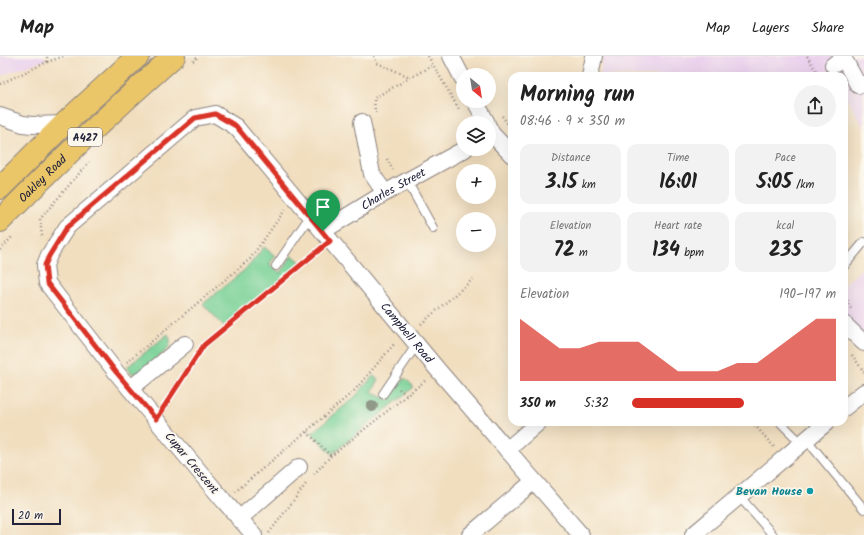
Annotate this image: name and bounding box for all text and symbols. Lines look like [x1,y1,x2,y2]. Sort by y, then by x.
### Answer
text: Map [20,13,54,43]
text: Map [706,17,730,39]
text: Layers [752,17,790,39]
text: Share [812,17,844,39]
north arrow [456,68,496,108]
map controls [456,68,496,252]
text: Morning run [520,78,635,113]
button: share [794,85,836,127]
text: 08:46 · 9 × 350 m [520,111,625,132]
button: layers [456,116,496,156]
road number: A427 [68,128,102,146]
text: Distance [551,149,590,167]
text: Time [667,149,689,167]
text: Pace [775,149,796,167]
street label: Oakley Road [14,150,72,207]
street label: Charles Street [357,163,430,216]
button: + [456,164,496,204]
text: 3.15 [546,167,577,199]
text: 16:01 [659,167,697,199]
text: 5:05 [757,167,792,199]
text: km [577,176,596,194]
text: /km [792,176,814,194]
pin [306,190,340,231]
icon: arrive [312,196,334,218]
button: − [456,212,496,252]
text: Elevation [550,217,591,235]
text: Heart rate [654,217,702,235]
text: kcal [776,217,794,235]
text: 72 [554,235,575,267]
text: 134 [652,235,680,267]
text: 235 [769,235,802,267]
text: m [575,244,588,262]
text: bpm [680,244,704,262]
text: Elevation [520,284,569,305]
text: 190–197 m [779,284,836,305]
street label: Campbell Road [375,298,438,369]
text: 350 m [520,393,556,414]
text: 5:32 [584,393,609,414]
street label: Cupar Crescent [160,428,224,499]
place label: Bevan House [736,482,802,501]
marker: Bevan House [805,486,815,496]
scale bar [12,507,61,526]
text: 20 m [18,507,43,525]

